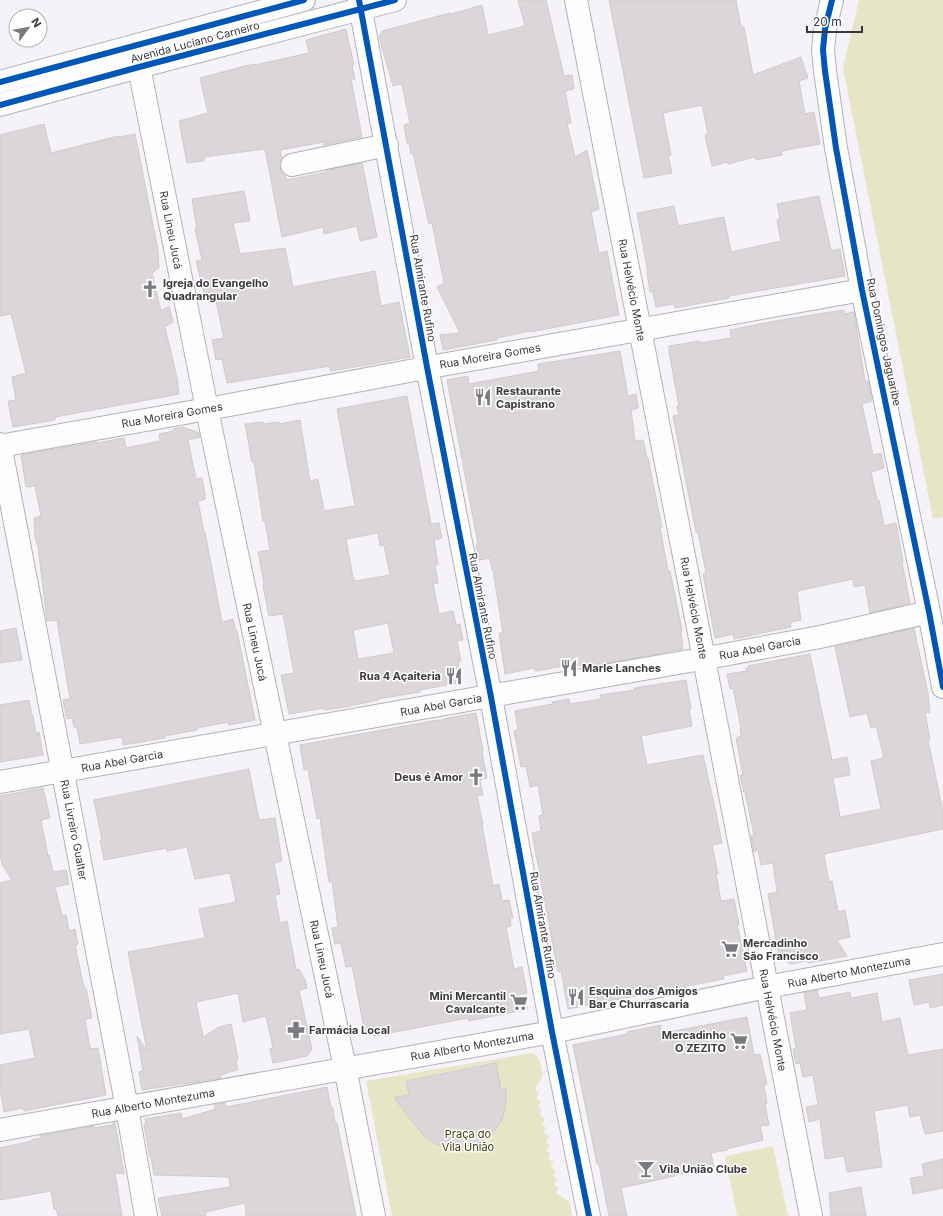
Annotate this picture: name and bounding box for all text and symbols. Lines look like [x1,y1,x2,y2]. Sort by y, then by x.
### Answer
north arrow [8,8,48,48]
scale bar [807,8,862,34]
text: 20 m [813,14,842,29]
text: N [28,15,45,30]
street label: Avenida Luciano Carneiro [129,18,261,66]
street label: Rua Lineu Jucá [157,190,185,270]
street label: Rua Almirante Rufino [407,233,439,343]
street label: Rua Helvécio Monte [615,238,649,342]
place label: Igreja do Evangelho Quadrangular [163,276,269,303]
street label: Rua Domingos Jaguaribe [864,277,904,407]
church icon: Igreja do Evangelho Quadrangular [140,279,160,299]
street label: Rua Moreira Gomes [438,340,542,372]
place label: Restaurante Capistrano [496,384,562,411]
restaurant icon: Restaurante Capistrano [473,387,493,407]
street label: Rua Moreira Gomes [120,399,224,431]
street label: Rua Almirante Rufino [466,551,500,661]
street label: Rua Helvécio Monte [677,556,711,660]
street label: Rua Lineu Jucá [240,602,270,682]
street label: Rua Abel Garcia [718,633,802,663]
restaurant icon: Marle Lanches [559,658,579,678]
place label: Marle Lanches [582,661,661,675]
restaurant icon: Rua 4 Açaiteria [444,666,464,686]
place label: Rua 4 Açaiteria [360,669,441,683]
street label: Rua Abel Garcia [399,691,483,719]
street label: Rua Abel Garcia [80,747,164,775]
church icon: Deus é Amor [466,767,486,787]
place label: Deus é Amor [394,770,464,784]
street label: Rua Livreiro Gualter [57,778,91,882]
street label: Rua Almirante Rufino [527,870,559,980]
street label: Rua Lineu Jucá [307,919,337,999]
place label: Mercadinho São Francisco [743,936,819,963]
supermarket icon: Mercadinho São Francisco [720,939,740,959]
street label: Rua Alberto Montezuma [786,953,912,991]
street label: Rua Helvécio Monte [756,968,790,1072]
place label: Esquina dos Amigos Bar e Churrascaria [589,984,698,1011]
restaurant icon: Esquina dos Amigos Bar e Churrascaria [566,987,586,1007]
place label: Mini Mercantil Cavalcante [430,989,506,1016]
supermarket icon: Mini Mercantil Cavalcante [509,992,529,1012]
pharmacy icon: Farmácia Local [286,1020,306,1040]
place label: Farmácia Local [309,1023,390,1037]
street label: Rua Alberto Montezuma [409,1028,535,1064]
place label: Mercadinho O ZEZITO [662,1028,726,1055]
supermarket icon: Mercadinho O ZEZITO [729,1031,749,1051]
street label: Rua Alberto Montezuma [90,1085,216,1121]
park label: Praça do Vila União [442,1127,495,1154]
bar icon: Vila União Clube [636,1159,656,1179]
place label: Vila União Clube [659,1162,748,1176]

